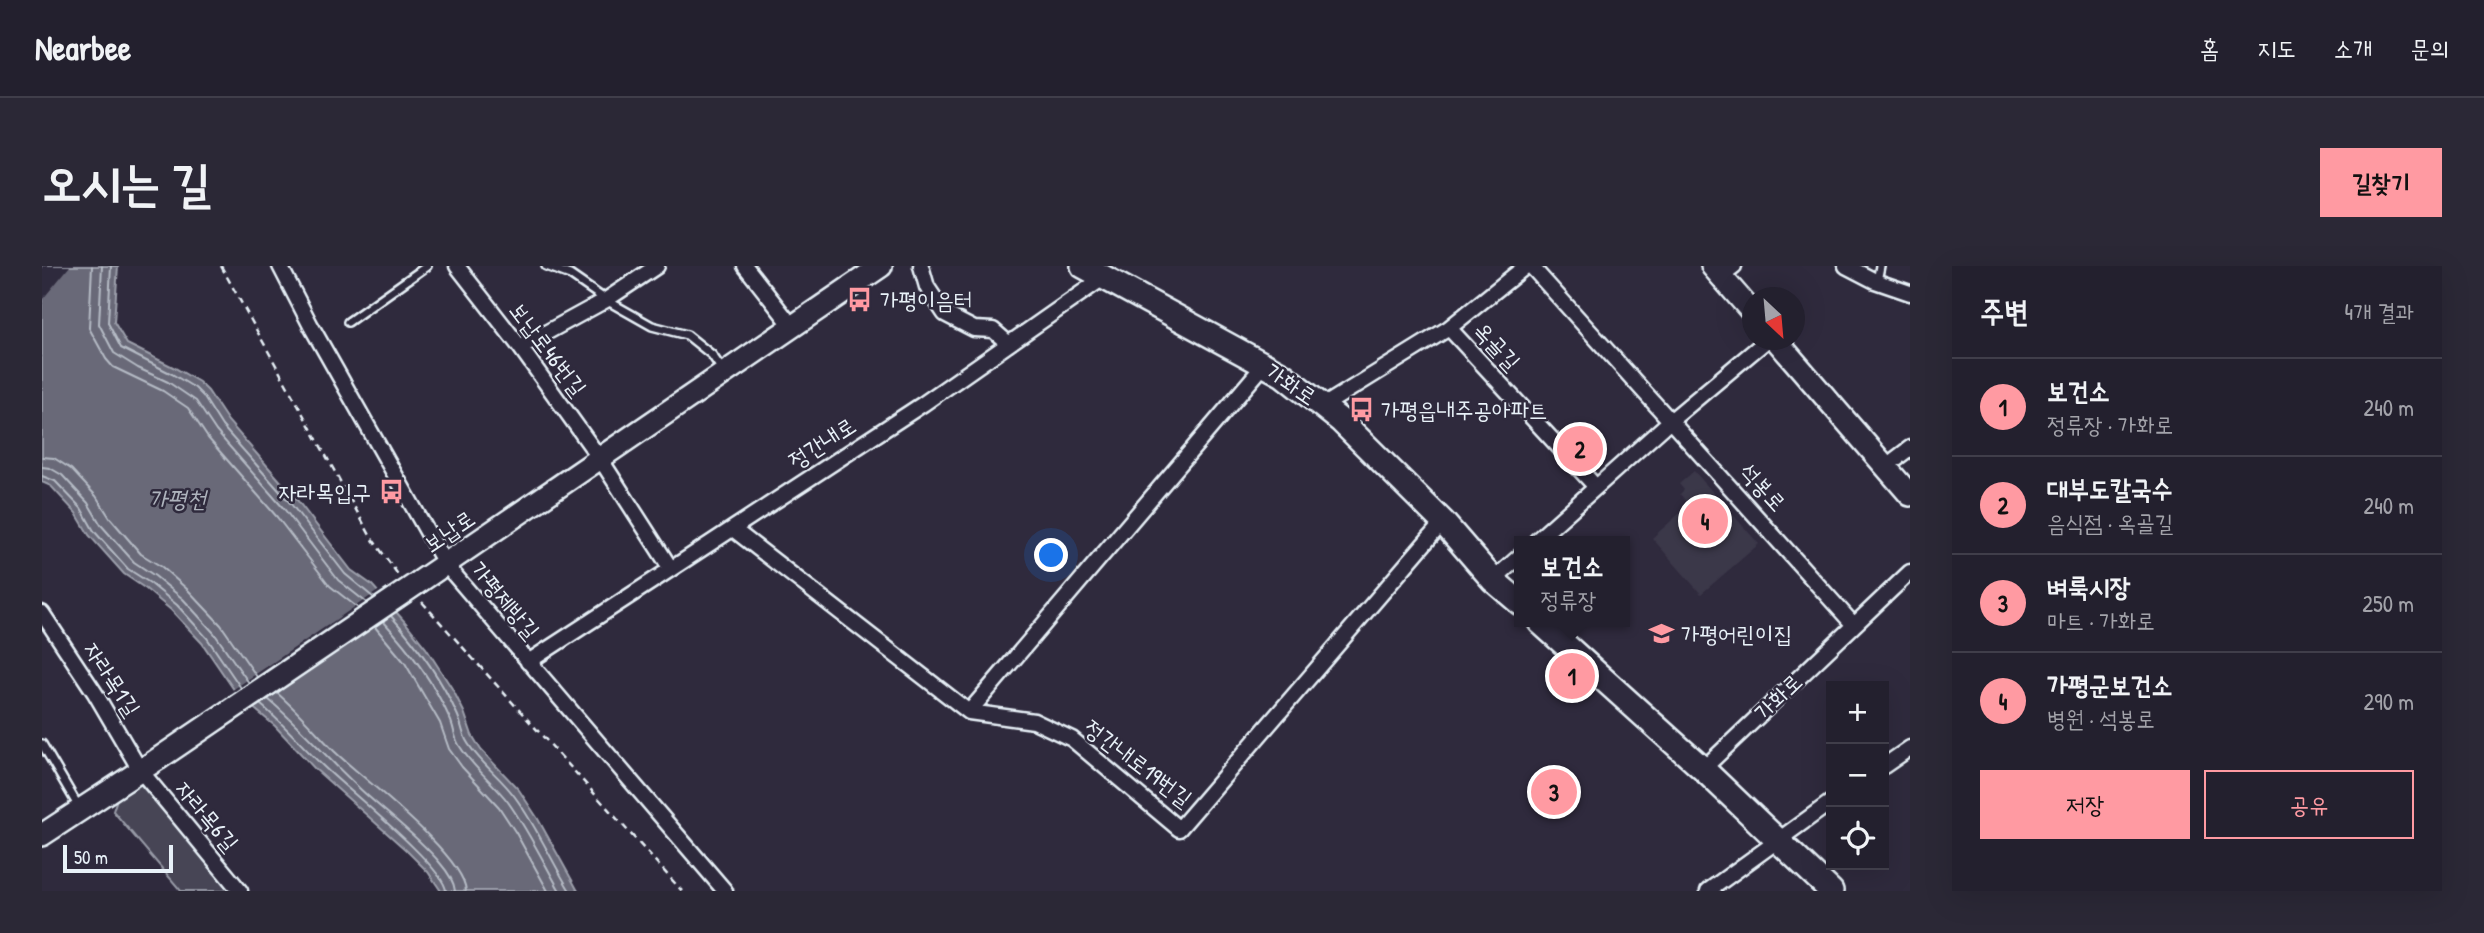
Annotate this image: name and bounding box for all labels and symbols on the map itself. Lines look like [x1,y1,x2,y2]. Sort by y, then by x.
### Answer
place label: 가평이음터 [880,284,973,315]
bus stop icon: 가평이음터 [846,286,874,314]
north arrow [1742,287,1805,350]
street label: 보납로46번길 [503,295,594,402]
street label: 옥골길 [1467,315,1528,377]
street label: 가화로 [1260,355,1323,412]
place label: 가평읍내주공아파트 [1381,394,1548,425]
bus stop icon: 가평읍내주공아파트 [1347,396,1375,424]
street label: 정간내로 [782,409,861,476]
pin: 2 [1557,423,1603,475]
street label: 석봉로 [1733,456,1793,518]
place label: 자라목입구 [278,476,371,507]
bus stop icon: 자라목입구 [377,478,405,506]
water label: 가평천 [148,482,209,514]
pin: 4 [1682,495,1728,547]
street label: 보납로 [417,502,480,559]
your location [1034,538,1068,572]
street label: 가평제방길 [464,554,547,645]
place label: 가평어린이집 [1681,618,1792,649]
school or university icon: 가평어린이집 [1647,620,1675,648]
street label: 자라목1길 [77,636,148,722]
pin: 1 [1549,650,1595,702]
street label: 가화로 [1747,666,1808,727]
street label: 정간내로19번길 [1078,712,1199,813]
pin: 3 [1531,766,1577,818]
street label: 자라목6길 [169,774,246,858]
scale bar [63,842,173,874]

